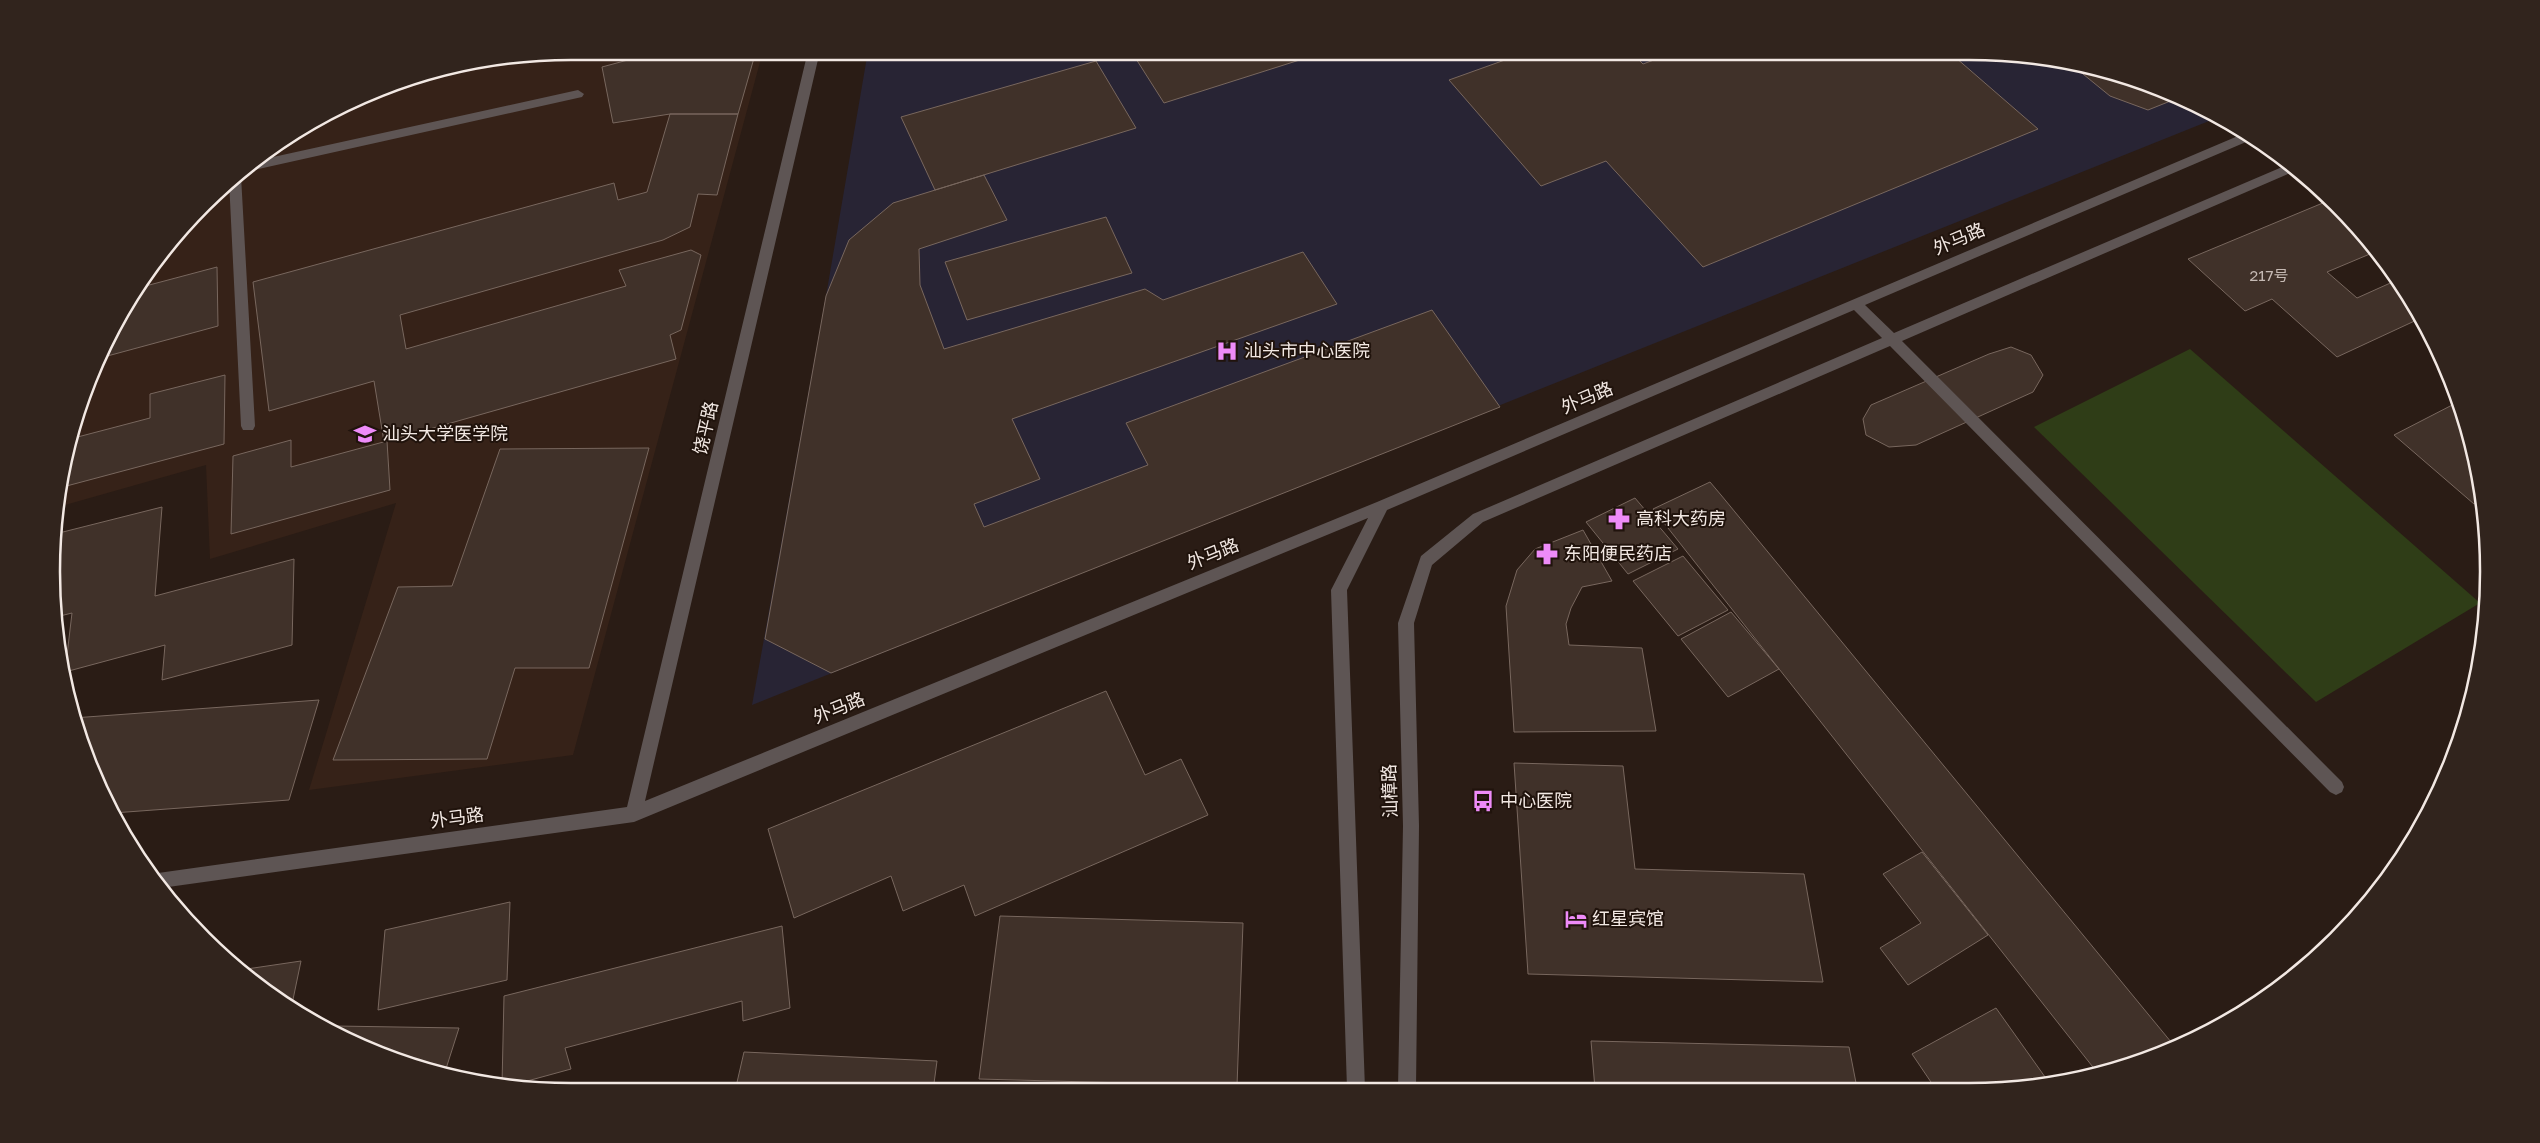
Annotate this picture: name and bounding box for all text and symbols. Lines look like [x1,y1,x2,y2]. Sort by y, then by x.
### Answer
street label: 外马路 [1929,217,1988,259]
house number: 217号 [2250,266,2288,284]
hospital icon: 汕头市中心医院 [1214,338,1240,364]
place label: 汕头市中心医院 [1244,339,1370,361]
street label: 外马路 [1557,376,1616,418]
street label: 饶平路 [688,399,722,457]
school or university icon: 汕头大学医学院 [352,421,378,447]
place label: 汕头大学医学院 [382,422,508,444]
pharmacy icon: 高科大药房 [1606,506,1632,532]
place label: 高科大药房 [1636,507,1726,529]
street label: 外马路 [1183,533,1242,573]
pharmacy icon: 东阳便民药店 [1534,541,1560,567]
place label: 东阳便民药店 [1564,542,1672,564]
street label: 外马路 [809,687,868,727]
street label: 汕樟路 [1377,764,1401,818]
bus stop icon: 中心医院 [1470,788,1496,814]
place label: 中心医院 [1500,789,1572,811]
street label: 外马路 [429,802,485,832]
hotel icon: 红星宾馆 [1563,906,1589,932]
place label: 红星宾馆 [1592,907,1664,929]

